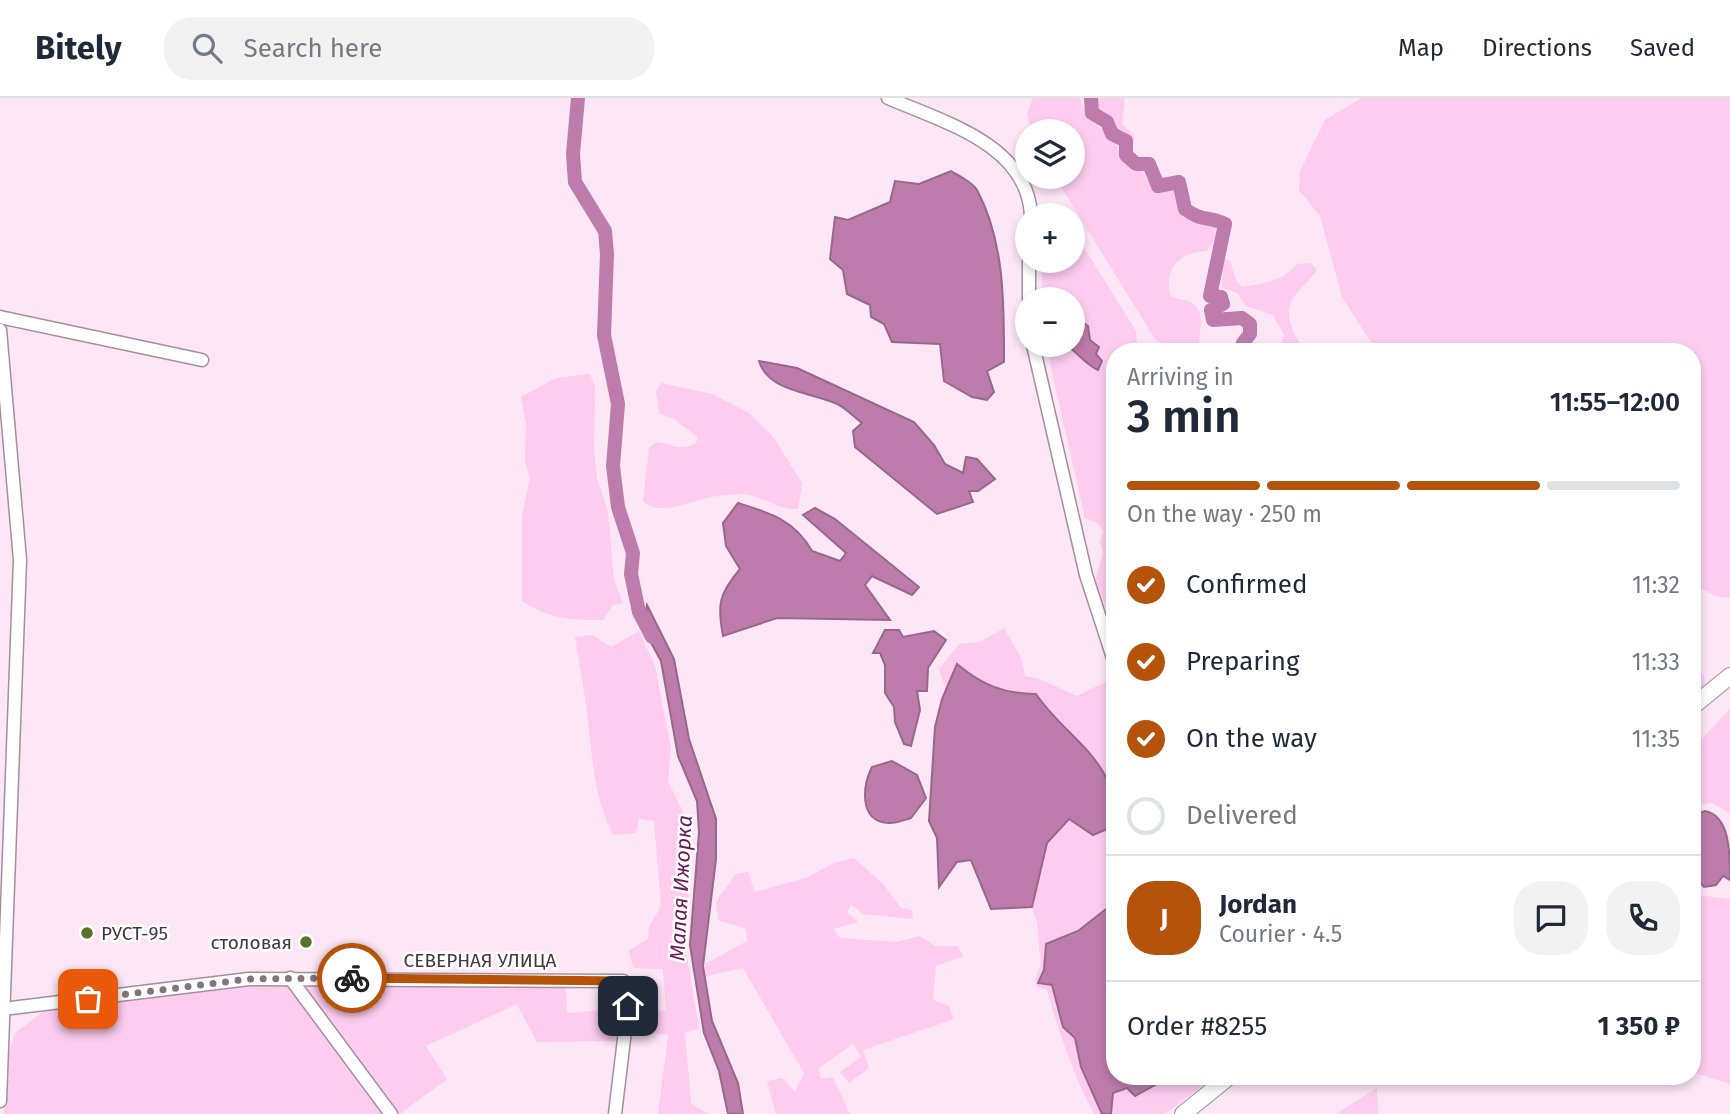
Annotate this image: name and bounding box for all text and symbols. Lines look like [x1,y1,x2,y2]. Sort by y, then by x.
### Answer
search box [164,17,654,80]
text: Bitely [35,28,122,68]
icon: search [188,29,226,67]
text: Search here [244,33,382,64]
text: Map [1398,34,1444,62]
text: Directions [1482,34,1592,62]
text: Saved [1630,34,1695,62]
map controls [1015,119,1085,357]
button: layers [1015,119,1085,189]
button: + [1015,203,1085,273]
button: − [1015,287,1085,357]
text: Arriving in [1127,363,1234,391]
text: 11:55–12:00 [1550,387,1680,418]
text: 3 min [1127,389,1241,444]
text: On the way · 250 m [1127,500,1322,528]
icon: check [1127,566,1165,604]
text: Confirmed [1186,569,1307,600]
text: 11:32 [1632,571,1680,599]
icon: check [1127,643,1165,681]
text: Preparing [1186,646,1299,677]
text: 11:33 [1632,648,1680,676]
icon: check [1127,720,1165,758]
text: On the way [1186,723,1317,754]
text: 11:35 [1632,725,1680,753]
text: Delivered [1186,800,1298,831]
water label: Малая Ижорка [664,814,698,962]
button: chat [1514,881,1588,955]
button: phone [1606,881,1680,955]
text: Jordan [1219,889,1297,920]
text: J [1160,903,1168,934]
text: Courier · 4.5 [1219,920,1342,948]
place label: РУСТ-95 [101,922,168,945]
marker: РУСТ-95 [79,925,95,941]
place label: столовая [211,931,292,954]
marker: столовая [298,934,314,950]
courier [317,943,387,1013]
street label: СЕВЕРНАЯ УЛИЦА [404,949,556,972]
icon: bike [333,959,371,997]
pin [58,969,118,1029]
pin [598,976,658,1036]
icon: bag [69,980,107,1018]
icon: home [609,987,647,1025]
text: Order #8255 [1127,1011,1267,1042]
text: 1 350 ₽ [1597,1011,1680,1042]

